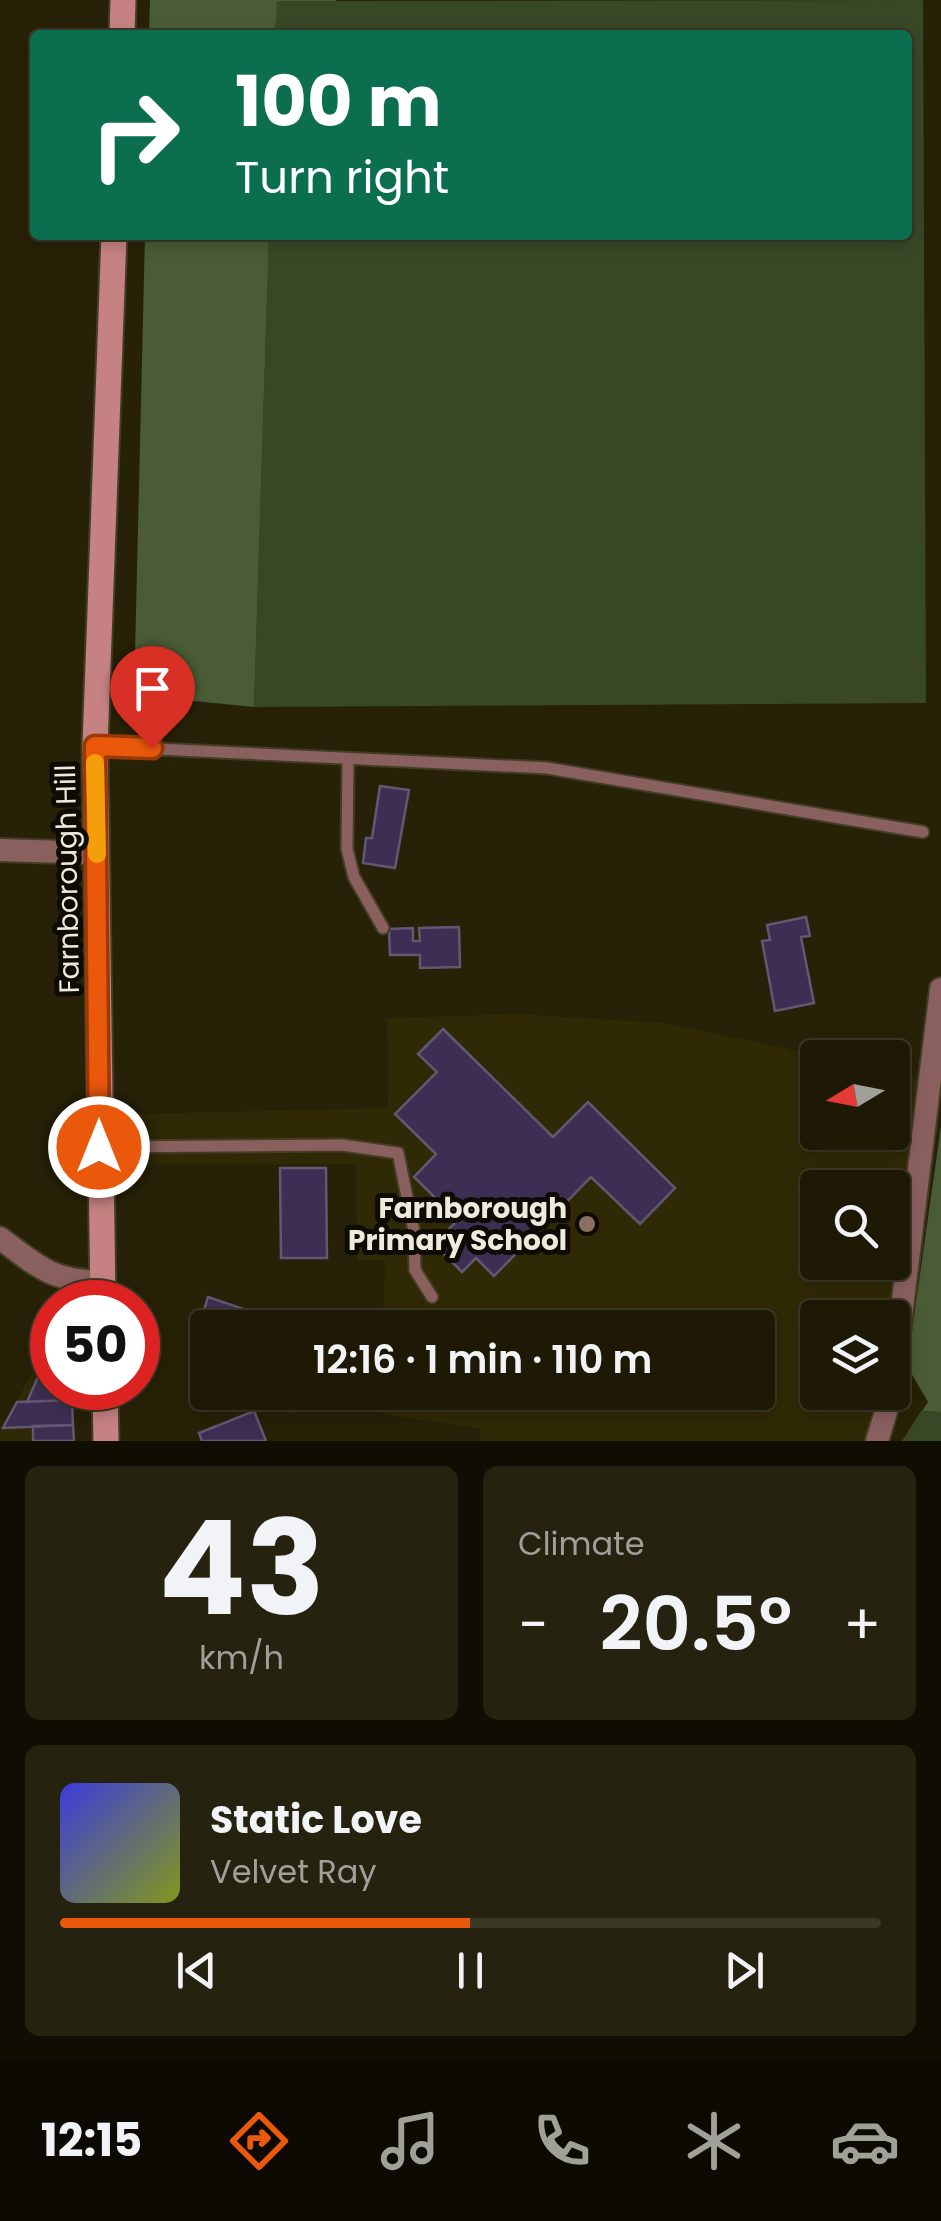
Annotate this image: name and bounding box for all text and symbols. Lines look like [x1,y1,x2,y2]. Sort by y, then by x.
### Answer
text: 100 m [235,52,442,151]
icon: right [70,70,200,200]
text: Turn right [235,146,449,209]
pin [110,646,195,749]
icon: arrive [125,661,180,716]
street label: Farnborough Hill [46,764,89,994]
north arrow [800,1040,910,1150]
map controls [800,1040,910,1410]
position arrow [47,1095,151,1199]
button: search [800,1170,910,1280]
place label: Farnborough Primary School [348,1189,567,1260]
marker: Farnborough Primary School [576,1213,598,1235]
speed limit sign: 50 [30,1280,160,1410]
button: layers [800,1300,910,1410]
text: 12:16 · 1 min · 110 m [313,1333,652,1386]
text: 43 [158,1477,325,1660]
text: Climate [518,1521,645,1566]
text: 20.5° [600,1571,792,1676]
text: − [518,1586,548,1663]
text: + [843,1586,881,1663]
text: km/h [199,1635,284,1680]
text: Static Love [210,1793,422,1846]
text: Velvet Ray [210,1849,376,1894]
icon: previous [169,1943,224,1998]
icon: pause [443,1943,498,1998]
icon: next [717,1943,772,1998]
icon: directions [224,2106,294,2176]
icon: music [375,2106,445,2176]
icon: phone [527,2106,597,2176]
icon: climate [679,2106,749,2176]
icon: car [830,2106,900,2176]
text: 12:15 [41,2109,142,2172]

